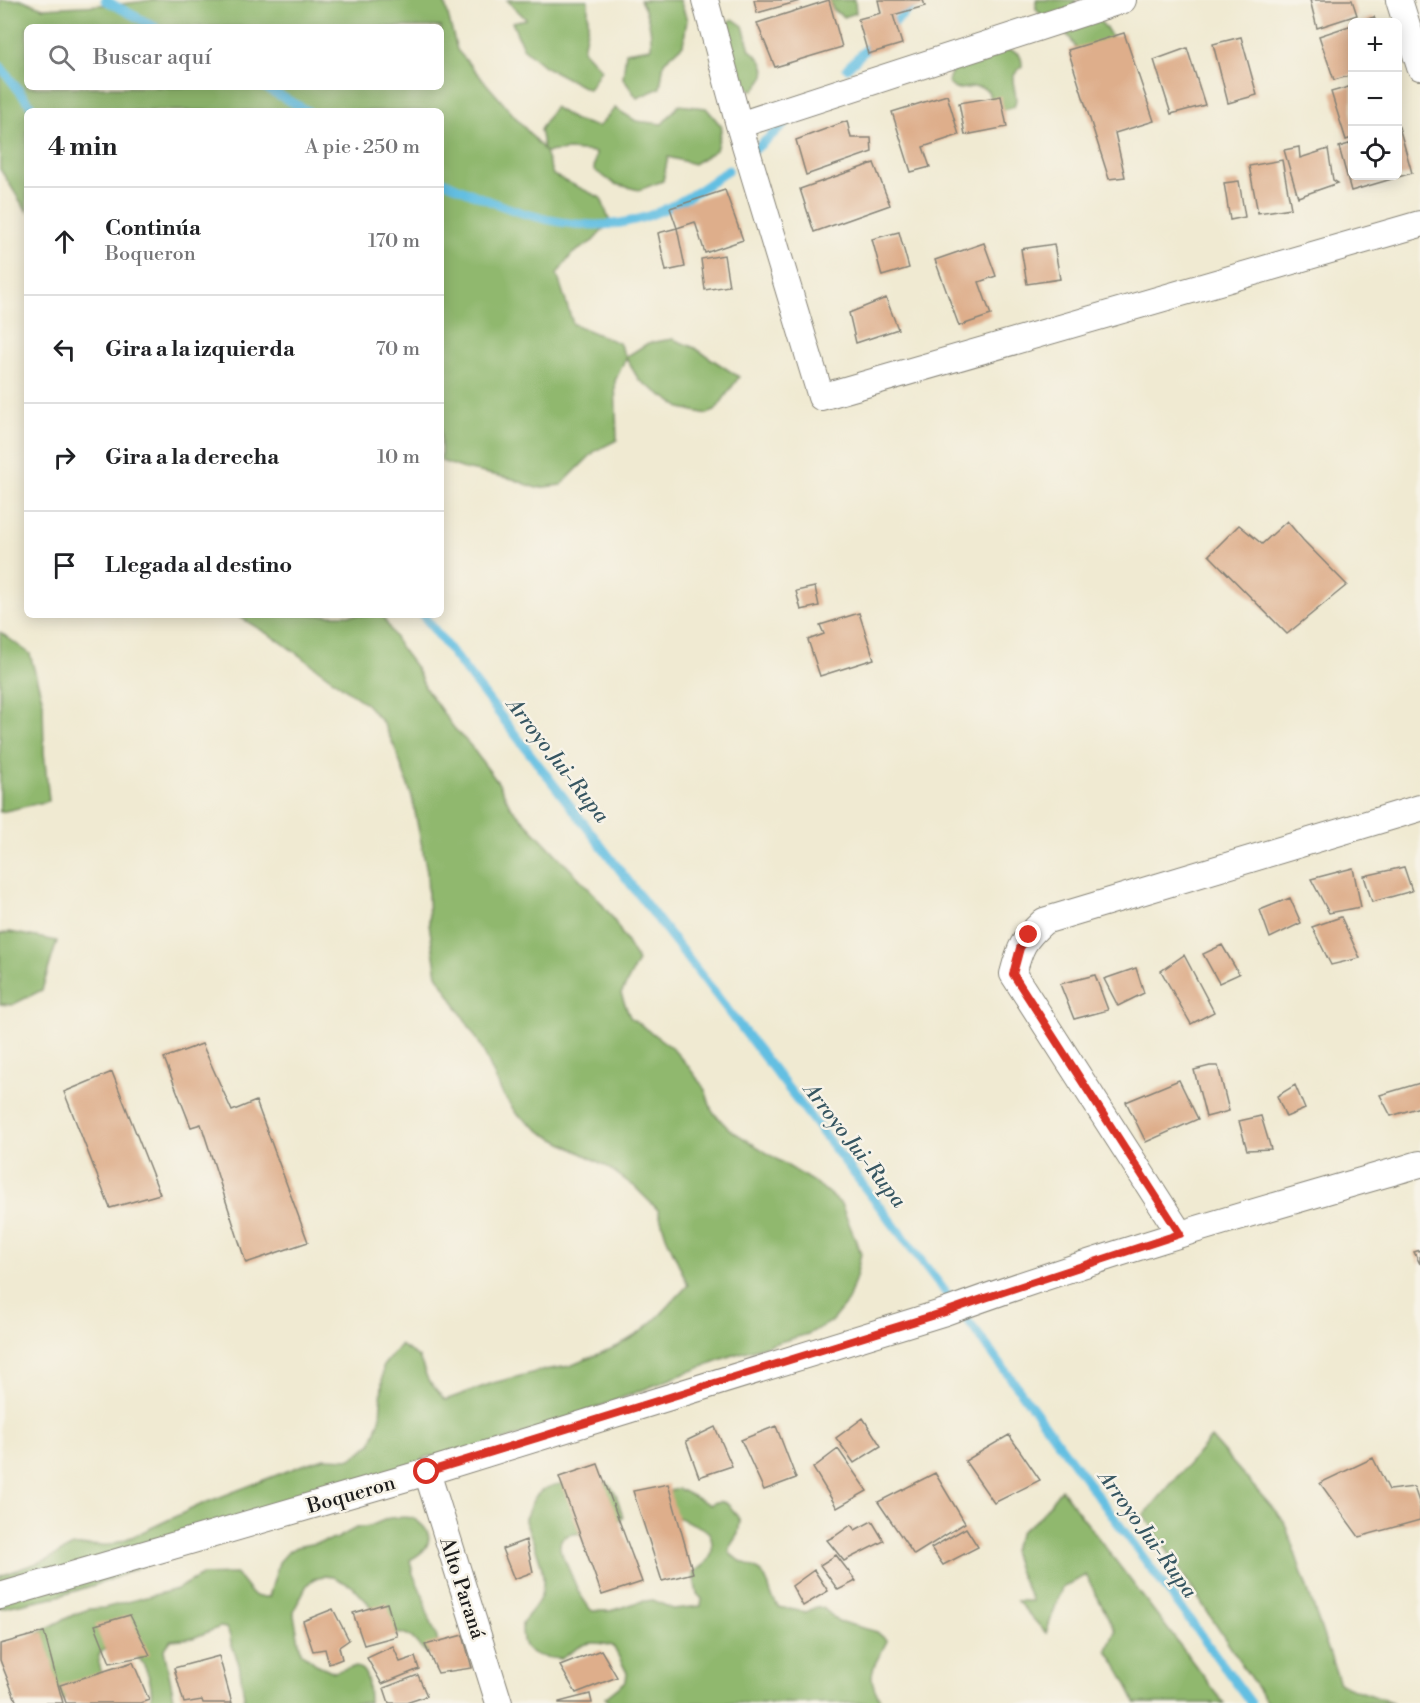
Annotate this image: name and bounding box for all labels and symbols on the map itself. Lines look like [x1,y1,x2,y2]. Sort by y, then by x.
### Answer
water label: Arroyo Jui-Rupa [499,691,614,829]
route end [1015,921,1041,947]
water label: Arroyo Jui-Rupa [796,1076,911,1214]
route start [413,1458,439,1484]
water label: Arroyo Jui-Rupa [1091,1464,1202,1604]
street label: Boqueron [303,1471,399,1520]
street label: Alto Paraná [433,1534,490,1643]

